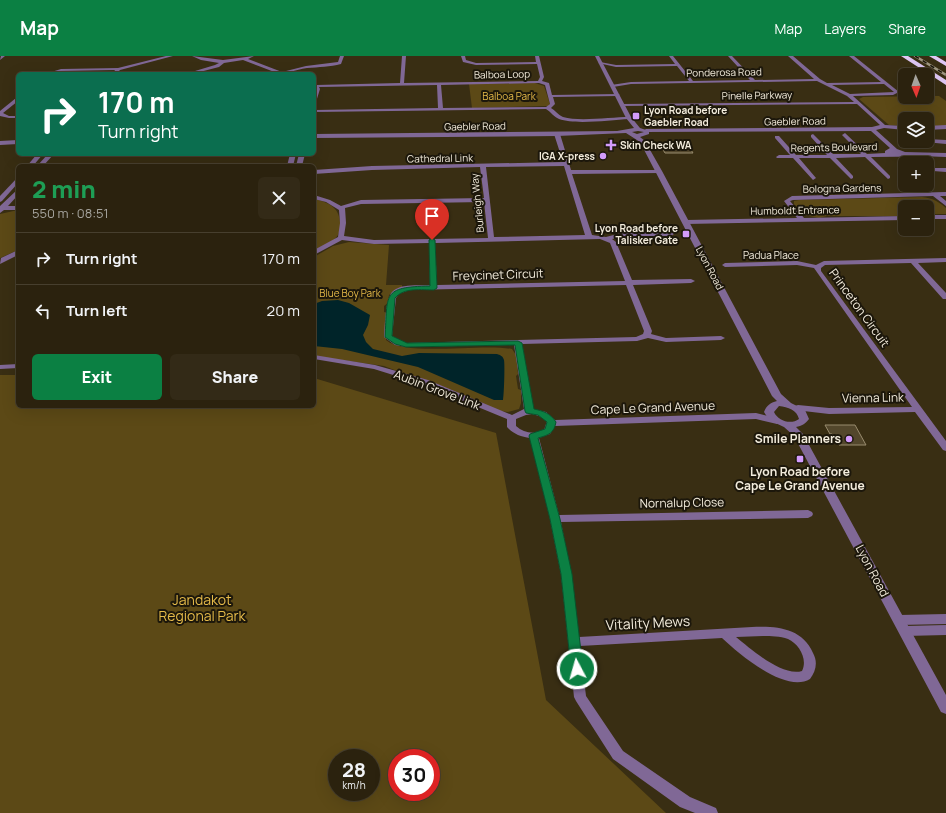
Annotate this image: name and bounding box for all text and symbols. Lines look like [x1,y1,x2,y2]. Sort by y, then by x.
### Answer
text: Map [20,15,59,41]
text: Map [774,19,802,38]
text: Layers [824,19,866,38]
text: Share [888,19,926,38]
street label: Ponderosa Road [686,64,762,80]
street label: Balboa Loop [474,67,530,81]
north arrow [898,68,934,104]
map controls [898,68,934,236]
text: 170 m [98,83,174,121]
street label: Pinelle Parkway [722,87,793,103]
icon: right [32,88,84,140]
park label: Balboa Park [482,89,537,103]
place label: Lyon Road before Gaebler Road [644,103,727,129]
marker: Lyon Road before Gaebler Road [631,111,641,121]
button: layers [898,112,934,148]
street label: Gaebler Road [764,113,826,129]
street label: Gaebler Road [444,118,506,134]
text: Turn right [98,119,179,143]
place label: Skin Check WA [620,138,692,152]
marker: Skin Check WA [605,139,617,151]
street label: Regents Boulevard [791,139,878,155]
place label: IGA X-press [539,149,596,163]
street label: Cathedral Link [407,150,474,166]
marker: IGA X-press [598,151,608,161]
button: + [898,156,934,192]
text: 2 min [32,172,96,205]
street label: Burleigh Way [467,172,487,233]
button: close [258,177,300,219]
street label: Bologna Gardens [803,180,881,196]
pin [415,199,449,240]
button: − [898,200,934,236]
street label: Humboldt Entrance [750,202,840,218]
text: 550 m · 08:51 [32,204,109,222]
icon: arrive [421,205,443,227]
place label: Lyon Road before Talisker Gate [595,221,678,247]
marker: Lyon Road before Talisker Gate [681,229,691,239]
street label: Lyon Road [693,244,727,292]
icon: right [32,248,54,270]
text: Turn right [66,248,137,269]
text: 170 m [262,248,300,269]
street label: Padua Place [743,248,799,262]
street label: Freycinet Circuit [452,264,544,285]
street label: Princeton Circuit [825,265,894,351]
park label: Blue Boy Park [319,286,382,300]
icon: left [32,300,54,322]
text: Turn left [66,300,128,321]
text: 20 m [267,300,300,321]
button: Exit [32,354,162,400]
button: Share [170,354,300,400]
street label: Aubin Grove Link [392,365,484,414]
street label: Vienna Link [842,388,905,407]
street label: Cape Le Grand Avenue [591,397,715,418]
place label: Smile Planners [755,430,841,447]
marker: Smile Planners [844,434,854,444]
marker: Lyon Road before Cape Le Grand Avenue [795,454,805,464]
place label: Lyon Road before Cape Le Grand Avenue [735,463,865,494]
street label: Nornalup Close [640,493,724,512]
street label: Lyon Road [852,542,893,600]
park label: Jandakot Regional Park [159,590,247,625]
street label: Vitality Mews [605,611,691,634]
position arrow [556,648,598,690]
speed limit sign: 30 [388,749,440,801]
text: 28 [342,756,366,783]
text: km/h [342,778,366,792]

